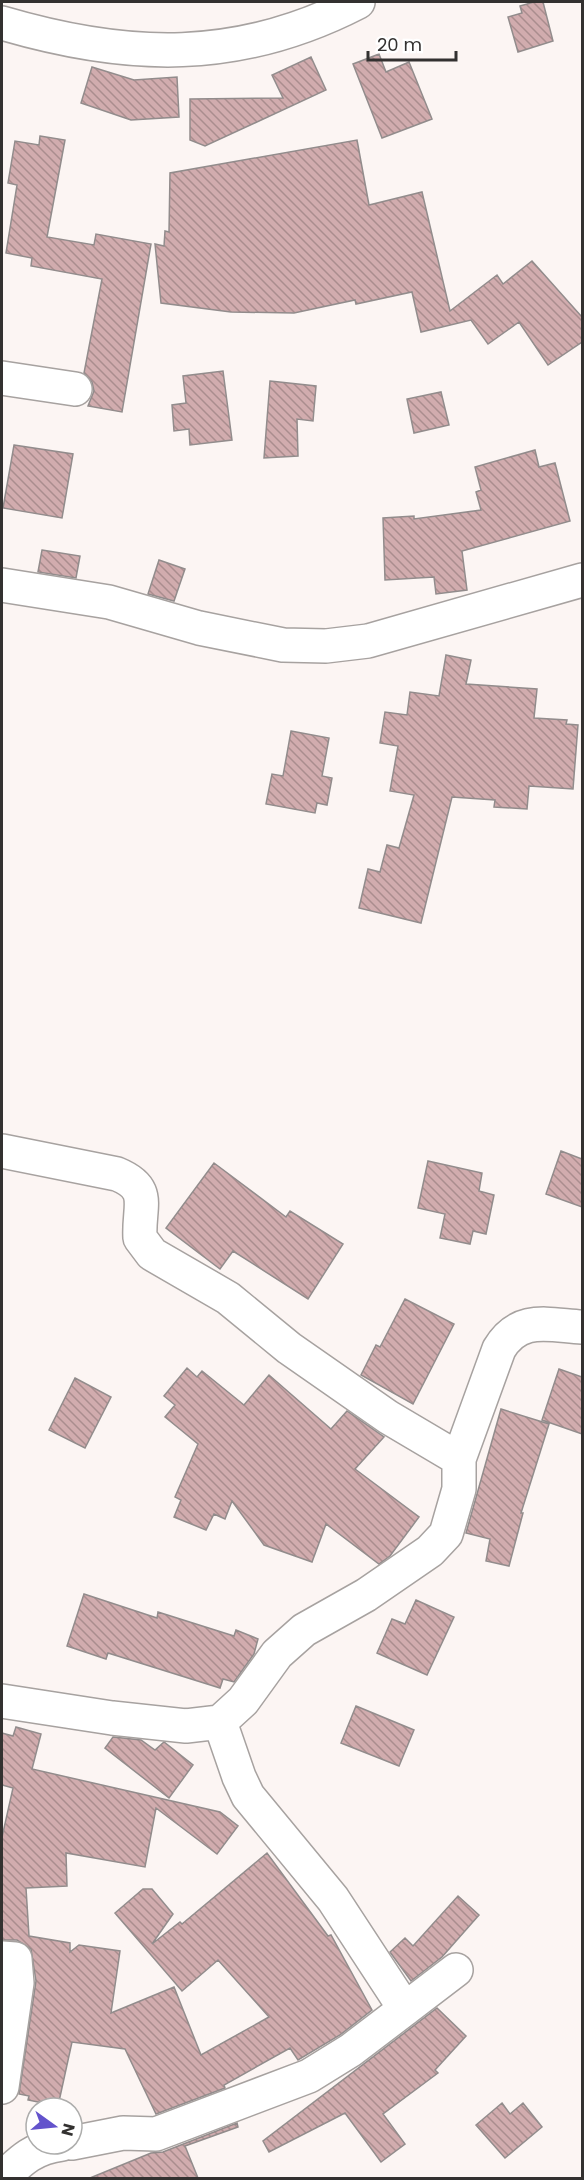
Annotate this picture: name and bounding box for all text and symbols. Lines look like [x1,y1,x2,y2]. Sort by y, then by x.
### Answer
scale bar [368,24,456,62]
text: 20 m [377,32,422,57]
north arrow [24,2096,84,2156]
text: N [55,2121,81,2139]

